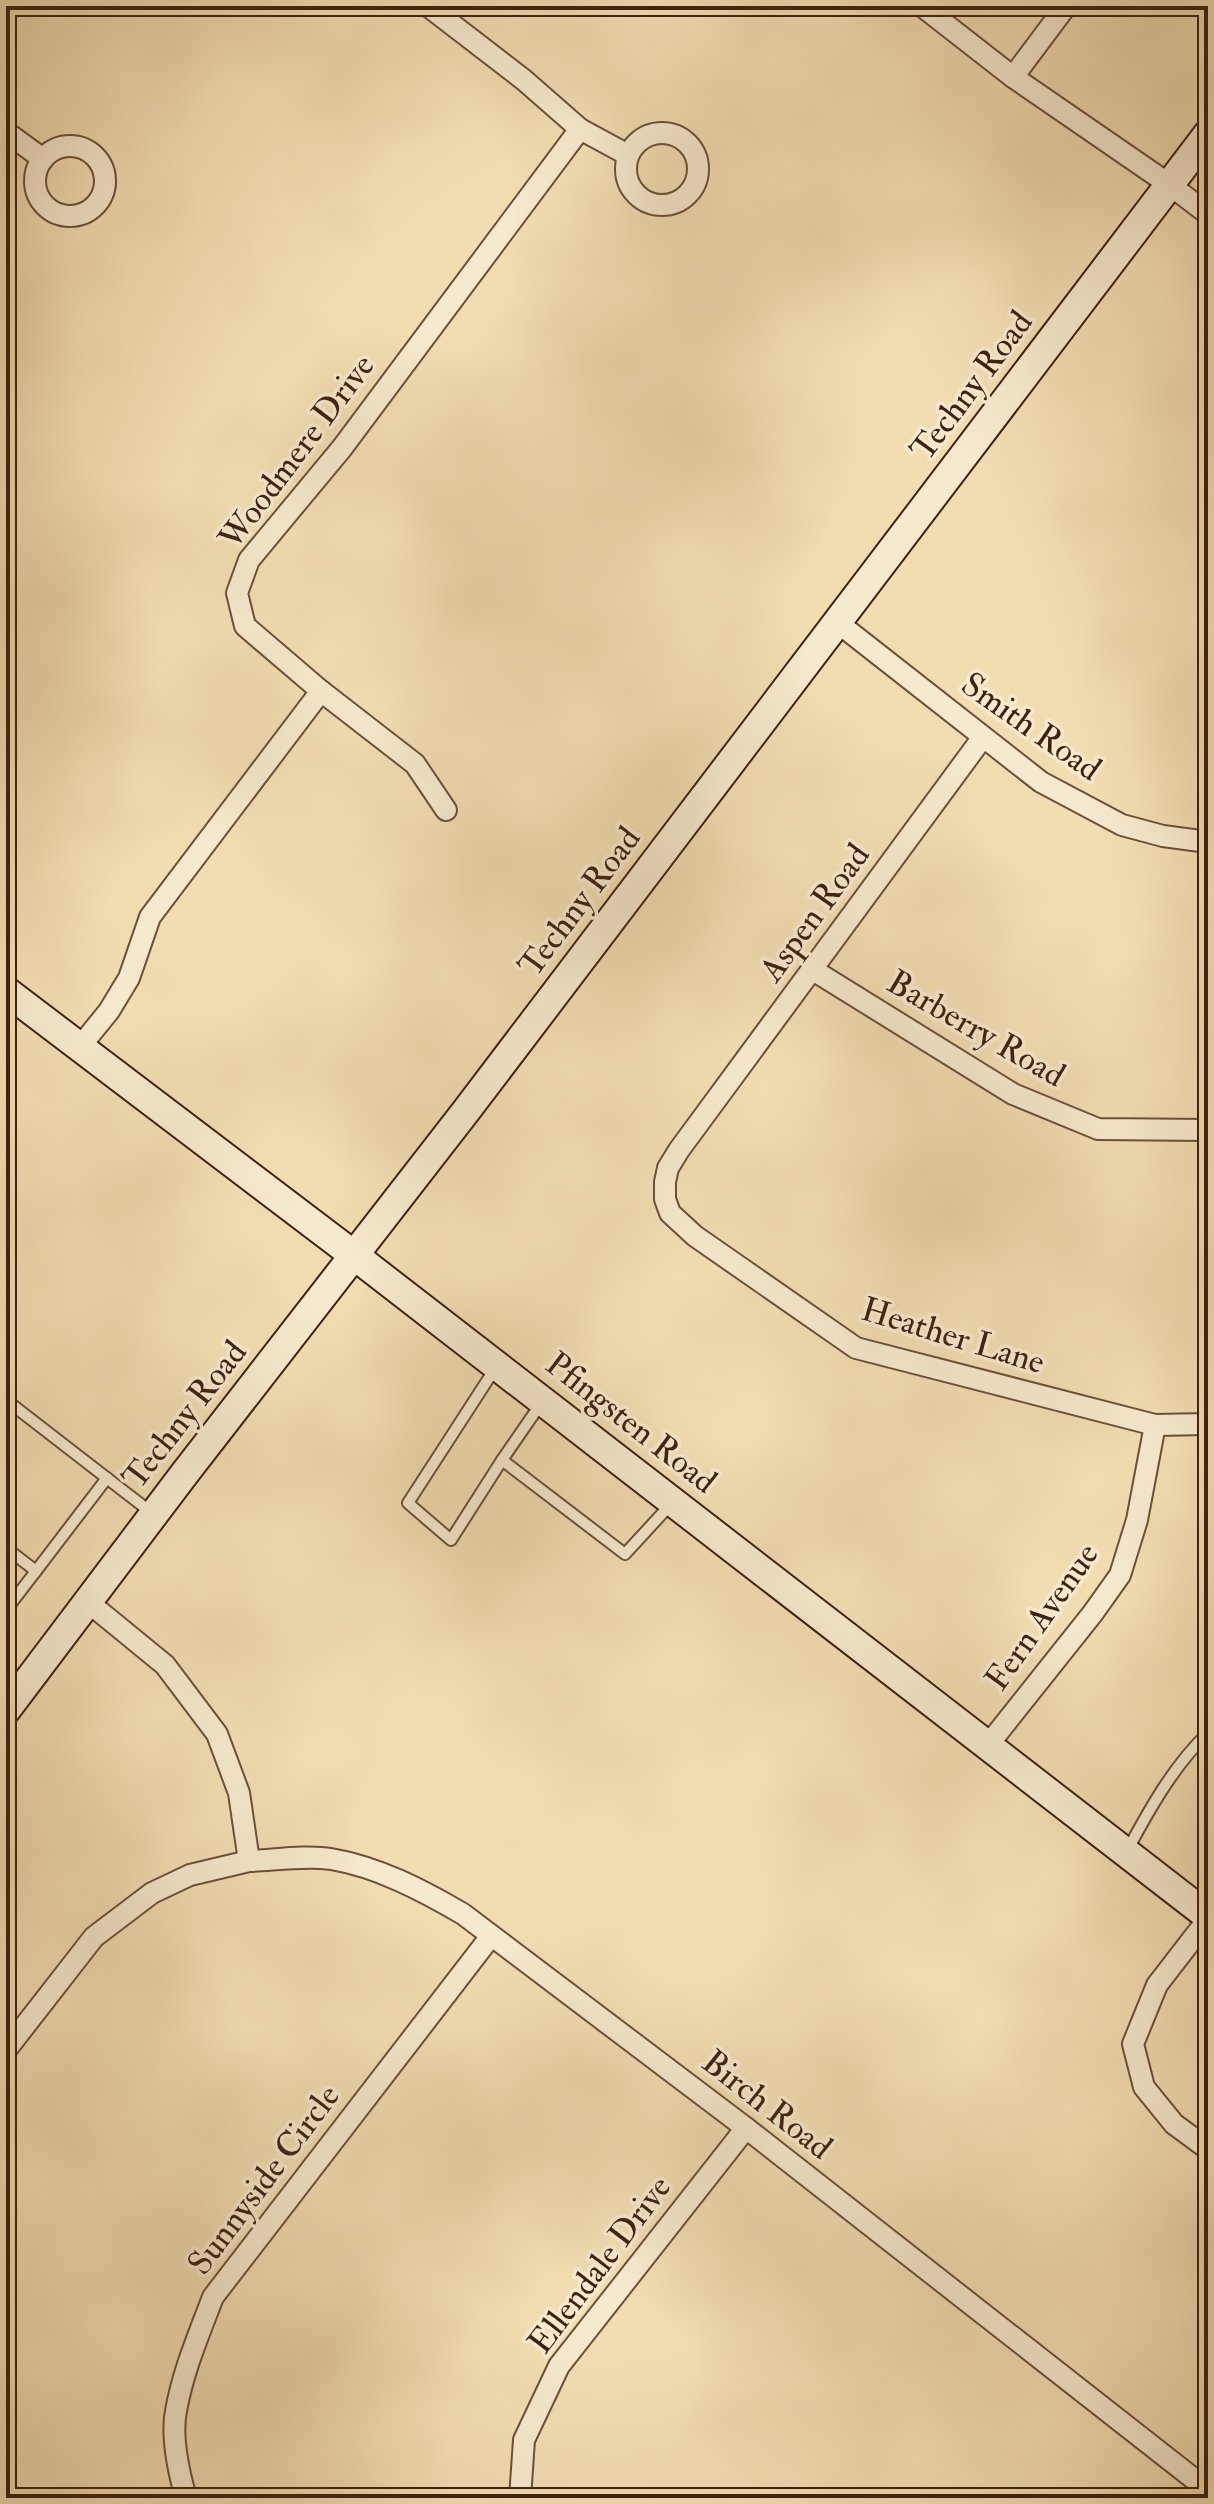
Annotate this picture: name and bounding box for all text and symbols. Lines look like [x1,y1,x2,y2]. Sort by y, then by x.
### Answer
street label: Techny Road [902,302,1043,470]
street label: Woodmere Drive [209,346,384,559]
street label: Smith Road [953,663,1110,791]
street label: Techny Road [510,818,651,986]
street label: Aspen Road [750,835,880,991]
street label: Barberry Road [879,961,1073,1097]
street label: Heather Lane [856,1288,1050,1384]
street label: Techny Road [114,1332,257,1498]
street label: Pfingsten Road [537,1343,725,1503]
street label: Fern Avenue [975,1535,1109,1699]
street label: Birch Road [693,2041,841,2169]
street label: Sunnyside Circle [178,2076,350,2284]
street label: Ellendale Drive [519,2167,681,2363]

